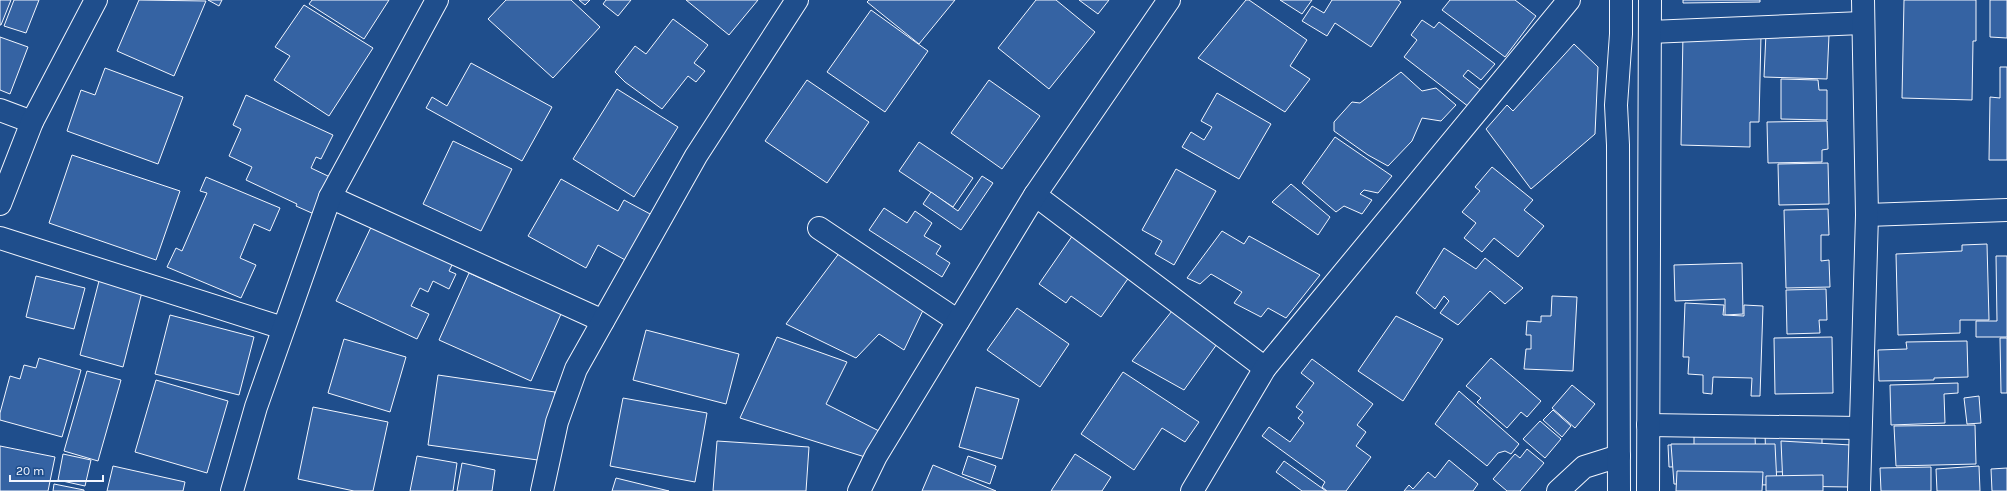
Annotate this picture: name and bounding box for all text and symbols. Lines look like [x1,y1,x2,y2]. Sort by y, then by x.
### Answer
scale bar [10,457,103,483]
text: 20 m [16,464,44,478]

